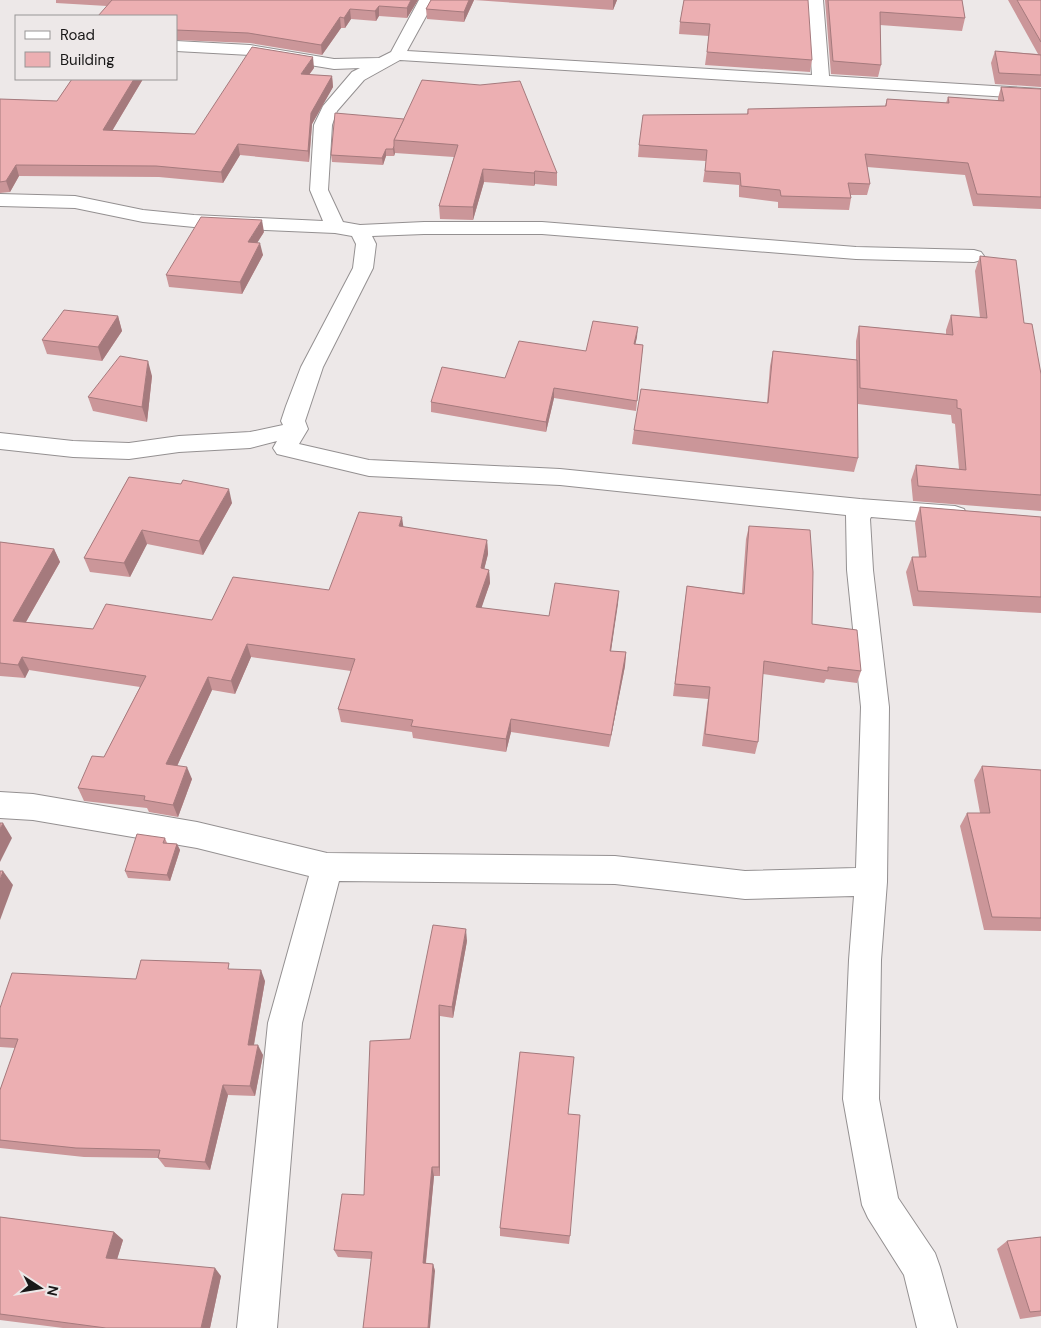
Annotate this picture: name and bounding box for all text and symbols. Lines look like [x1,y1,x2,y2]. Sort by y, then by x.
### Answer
legend [15,15,178,80]
text: Road [60,25,95,45]
text: Building [60,50,115,70]
north arrow [15,1263,65,1313]
text: N [43,1284,63,1298]

